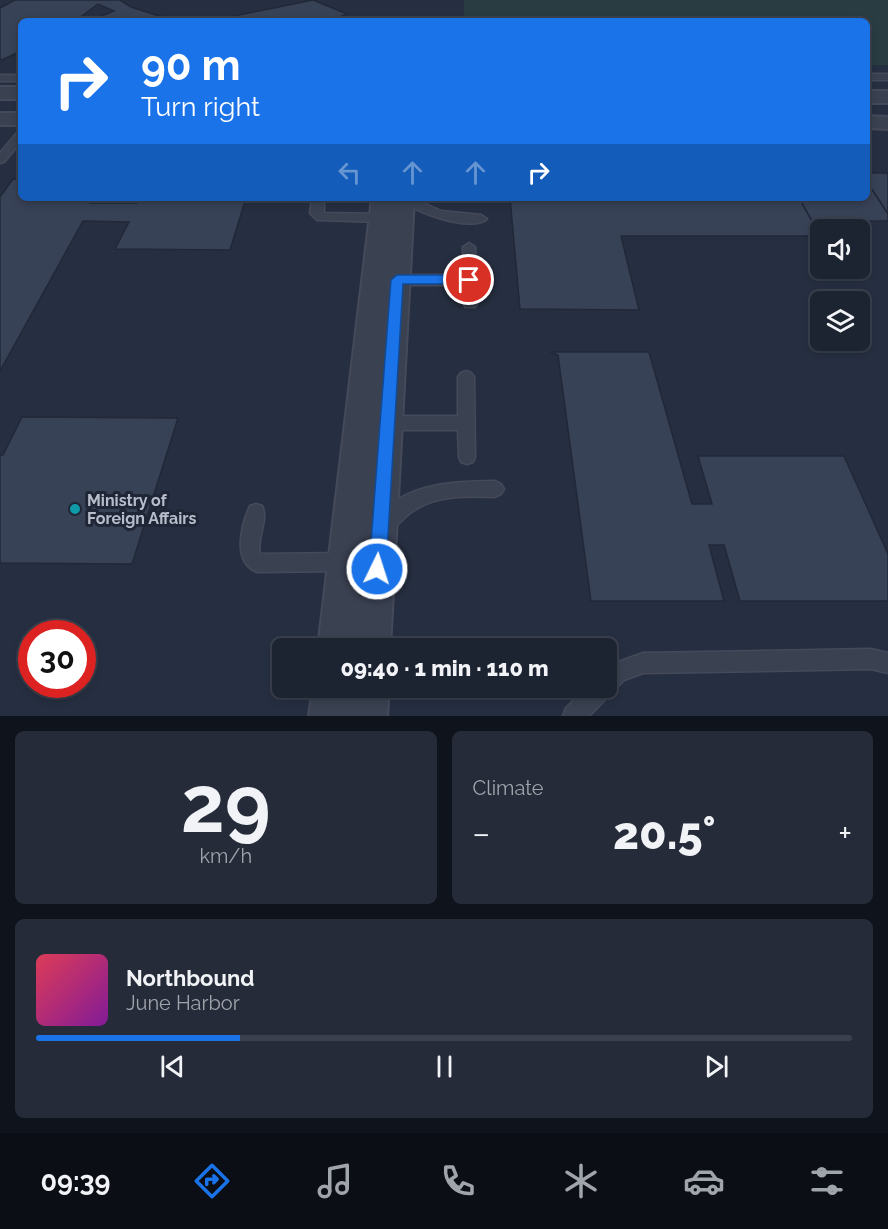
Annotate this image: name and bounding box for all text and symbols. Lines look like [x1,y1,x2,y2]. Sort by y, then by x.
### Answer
text: 90 m [141,41,241,90]
icon: right [42,42,120,120]
text: Turn right [141,91,260,122]
icon: left [333,156,366,189]
icon: ahead [396,156,429,189]
icon: ahead [459,156,492,189]
icon: right [522,156,555,189]
map controls [810,219,870,351]
button: sound [810,219,870,279]
pin [443,254,494,305]
icon: arrive [452,263,485,296]
button: layers [810,291,870,351]
place label: Ministry of Foreign Affairs [87,491,196,528]
marker: Ministry of Foreign Affairs [68,502,82,516]
position arrow [345,537,409,601]
speed limit sign: 30 [18,620,96,698]
text: 09:40 · 1 min · 110 m [340,655,549,681]
text: 29 [181,759,271,850]
text: Climate [473,776,544,800]
text: 20.5° [613,807,716,860]
text: − [473,814,490,853]
text: + [838,814,852,853]
text: km/h [199,844,252,868]
text: Northbound [126,965,255,991]
text: June Harbor [126,991,240,1015]
icon: previous [156,1050,189,1083]
icon: pause [428,1050,461,1083]
icon: next [700,1050,733,1083]
icon: directions [191,1160,233,1202]
icon: music [314,1160,356,1202]
icon: phone [437,1160,479,1202]
icon: climate [560,1160,602,1202]
icon: car [683,1160,725,1202]
icon: filters [806,1160,848,1202]
text: 09:39 [40,1166,111,1197]

